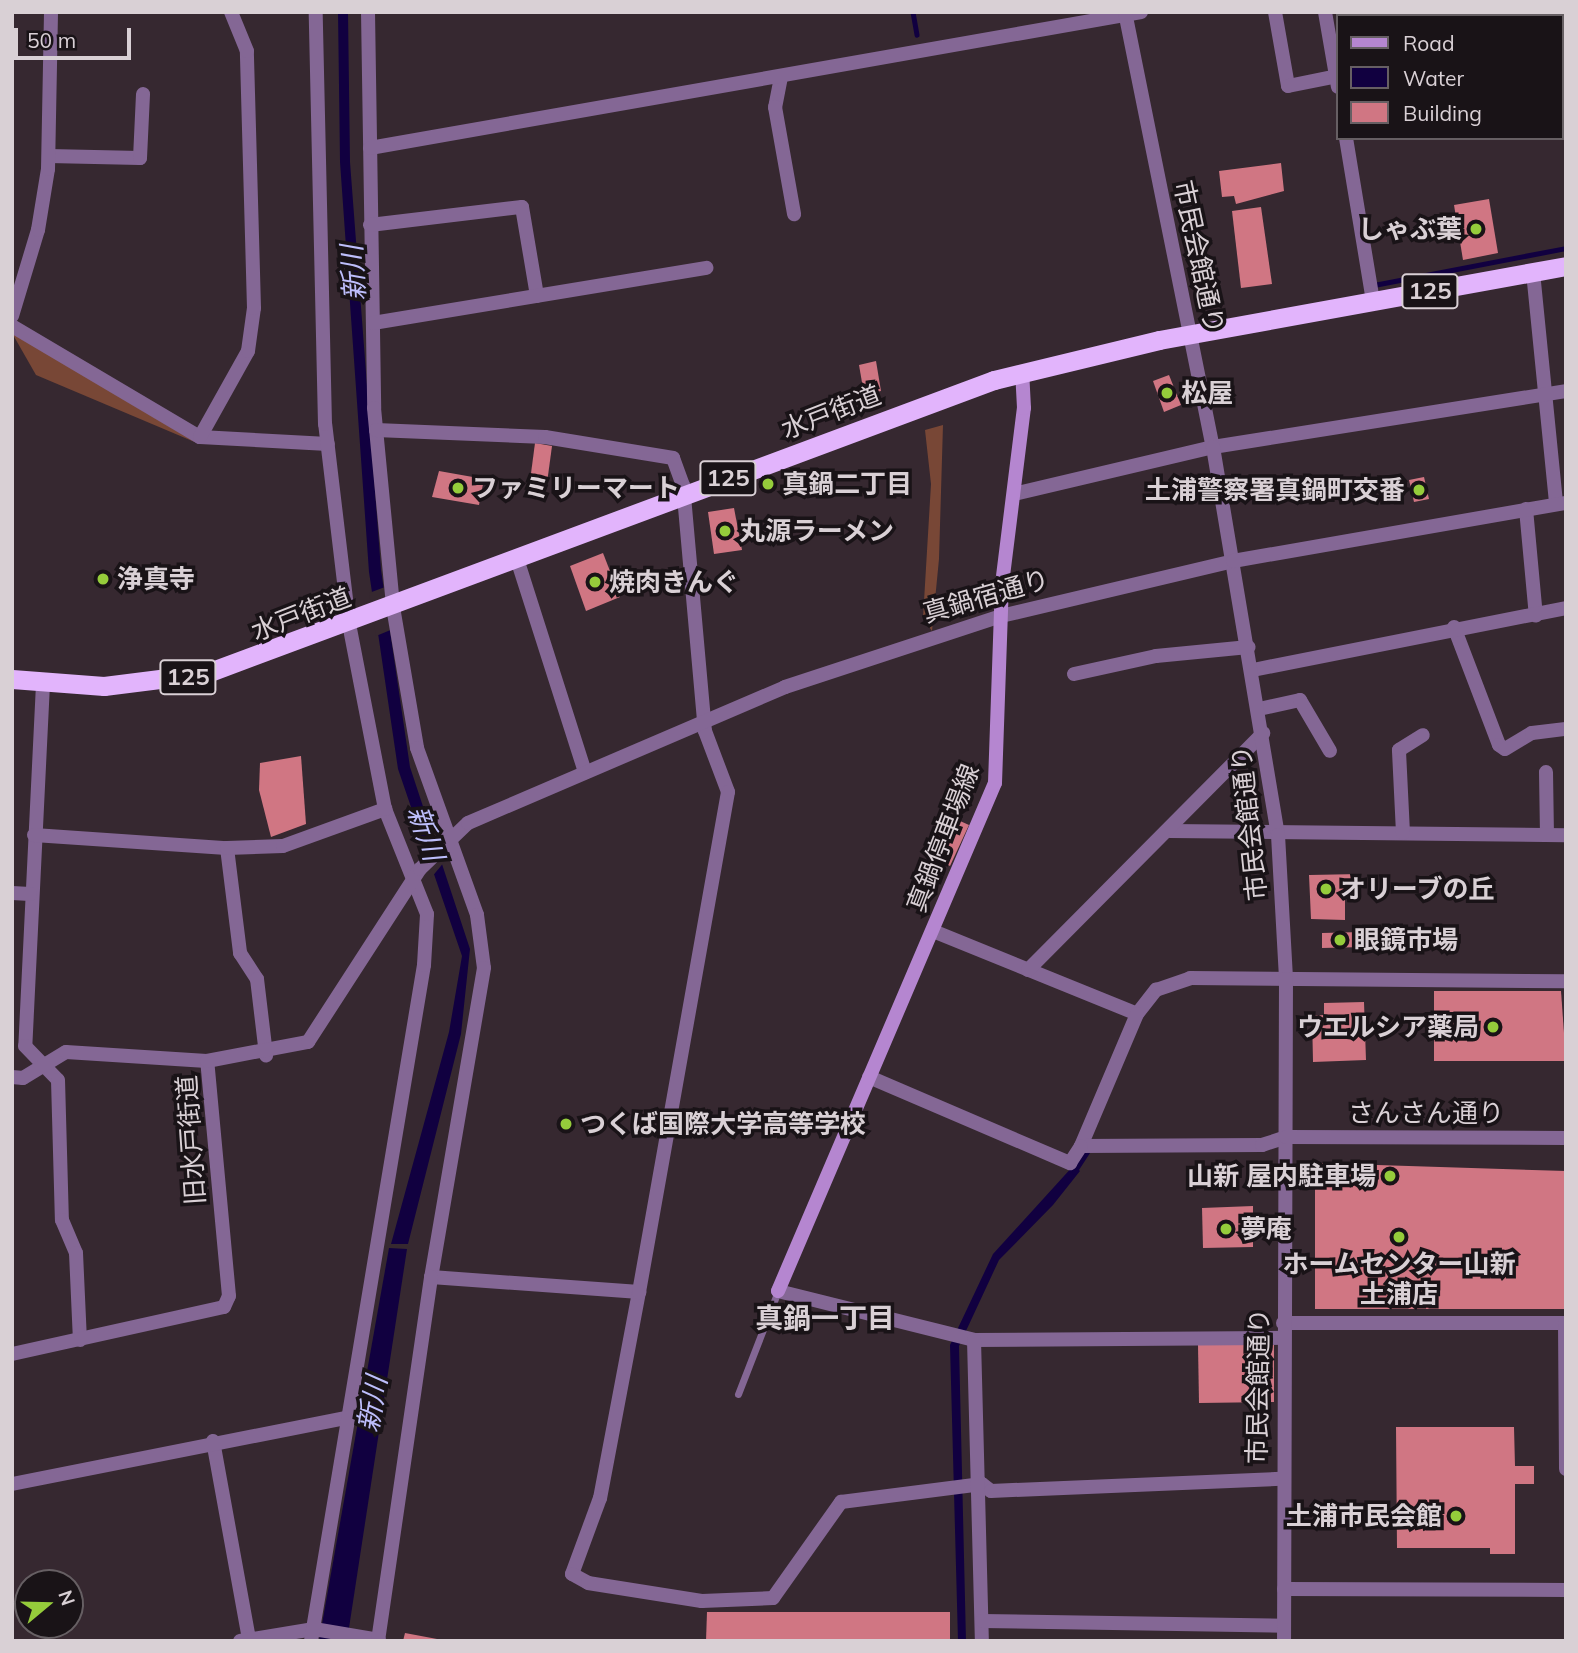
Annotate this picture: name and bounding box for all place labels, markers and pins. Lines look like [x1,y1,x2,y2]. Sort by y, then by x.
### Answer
place label: しゃぶ葉 [1358,213,1462,245]
marker: しゃぶ葉 [1468,221,1484,237]
place label: 松屋 [1181,377,1233,409]
marker: 松屋 [1159,385,1175,401]
place label: 真鍋二丁目 [782,468,912,500]
place label: ファミリーマート [472,472,680,504]
place label: 土浦警察署真鍋町交番 [1145,474,1405,506]
marker: 真鍋二丁目 [760,476,776,492]
marker: ファミリーマート [450,480,466,496]
marker: 土浦警察署真鍋町交番 [1411,482,1427,498]
place label: 丸源ラーメン [739,515,895,547]
marker: 丸源ラーメン [717,523,733,539]
place label: 浄真寺 [117,563,195,595]
place label: 焼肉きんぐ [609,566,739,598]
marker: 浄真寺 [95,571,111,587]
marker: 焼肉きんぐ [587,574,603,590]
place label: オリーブの丘 [1340,873,1496,905]
marker: オリーブの丘 [1318,881,1334,897]
place label: 眼鏡市場 [1354,924,1458,956]
marker: 眼鏡市場 [1332,932,1348,948]
place label: ウエルシア薬局 [1297,1011,1479,1043]
marker: ウエルシア薬局 [1485,1019,1501,1035]
place label: つくば国際大学高等学校 [580,1108,866,1140]
marker: つくば国際大学高等学校 [558,1116,574,1132]
place label: 山新 屋内駐車場 [1187,1160,1376,1192]
marker: 山新 屋内駐車場 [1382,1168,1398,1184]
place label: 夢庵 [1240,1213,1292,1245]
marker: 夢庵 [1218,1221,1234,1237]
marker: ホームセンター山新 土浦店 [1391,1229,1407,1245]
place label: ホームセンター山新 土浦店 [1282,1248,1516,1310]
place label: 土浦市民会館 [1286,1500,1442,1532]
marker: 土浦市民会館 [1448,1508,1464,1524]

